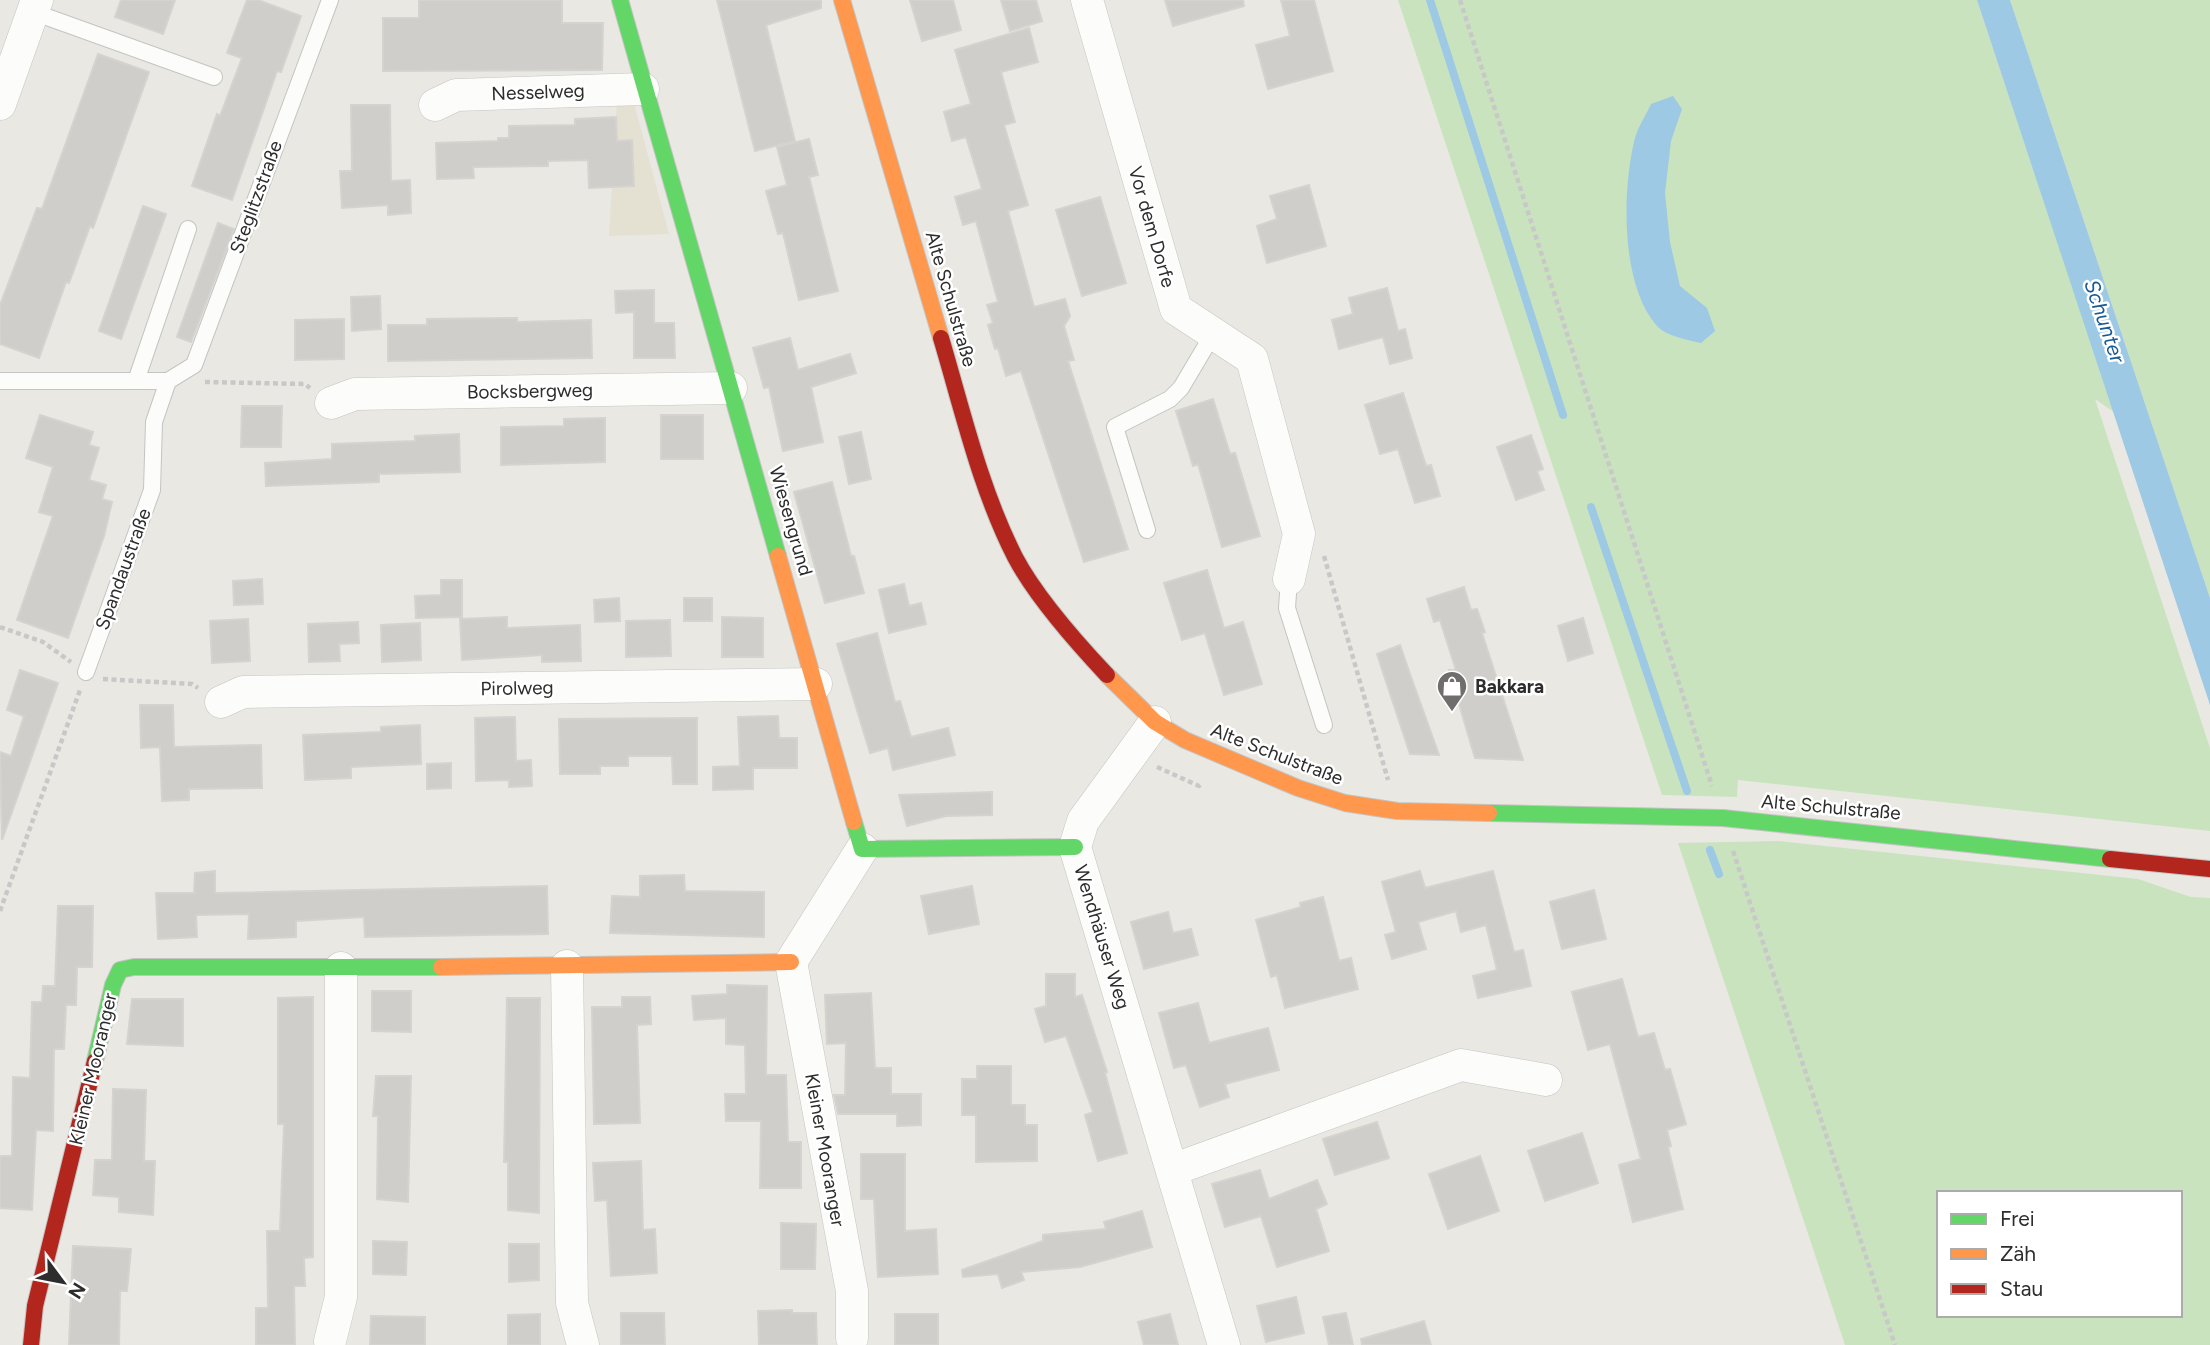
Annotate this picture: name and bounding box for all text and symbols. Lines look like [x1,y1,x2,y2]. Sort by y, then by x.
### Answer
street label: Nesselweg [491,79,585,105]
street label: Steglitzstraße [225,137,287,257]
street label: Vor dem Dorfe [1124,164,1180,290]
street label: Alte Schulstraße [921,229,981,369]
water label: Schunter [2079,276,2131,367]
street label: Bocksbergweg [467,378,593,404]
street label: Wiesengrund [764,464,818,578]
street label: Spandaustraße [90,505,156,633]
shop icon: Bakkara [1435,669,1469,713]
place label: Bakkara [1475,675,1544,698]
street label: Pirolweg [480,676,554,700]
street label: Alte Schulstraße [1208,718,1346,790]
street label: Alte Schulstraße [1760,789,1902,825]
street label: Wendhäuser Weg [1069,862,1135,1012]
street label: Kleiner Mooranger [64,990,122,1147]
street label: Kleiner Mooranger [800,1071,850,1229]
legend [1937,1191,2182,1317]
text: Frei [2000,1206,2035,1231]
text: Zäh [2000,1241,2036,1266]
north arrow [28,1247,98,1317]
text: Stau [2000,1276,2043,1301]
text: N [63,1278,91,1303]

